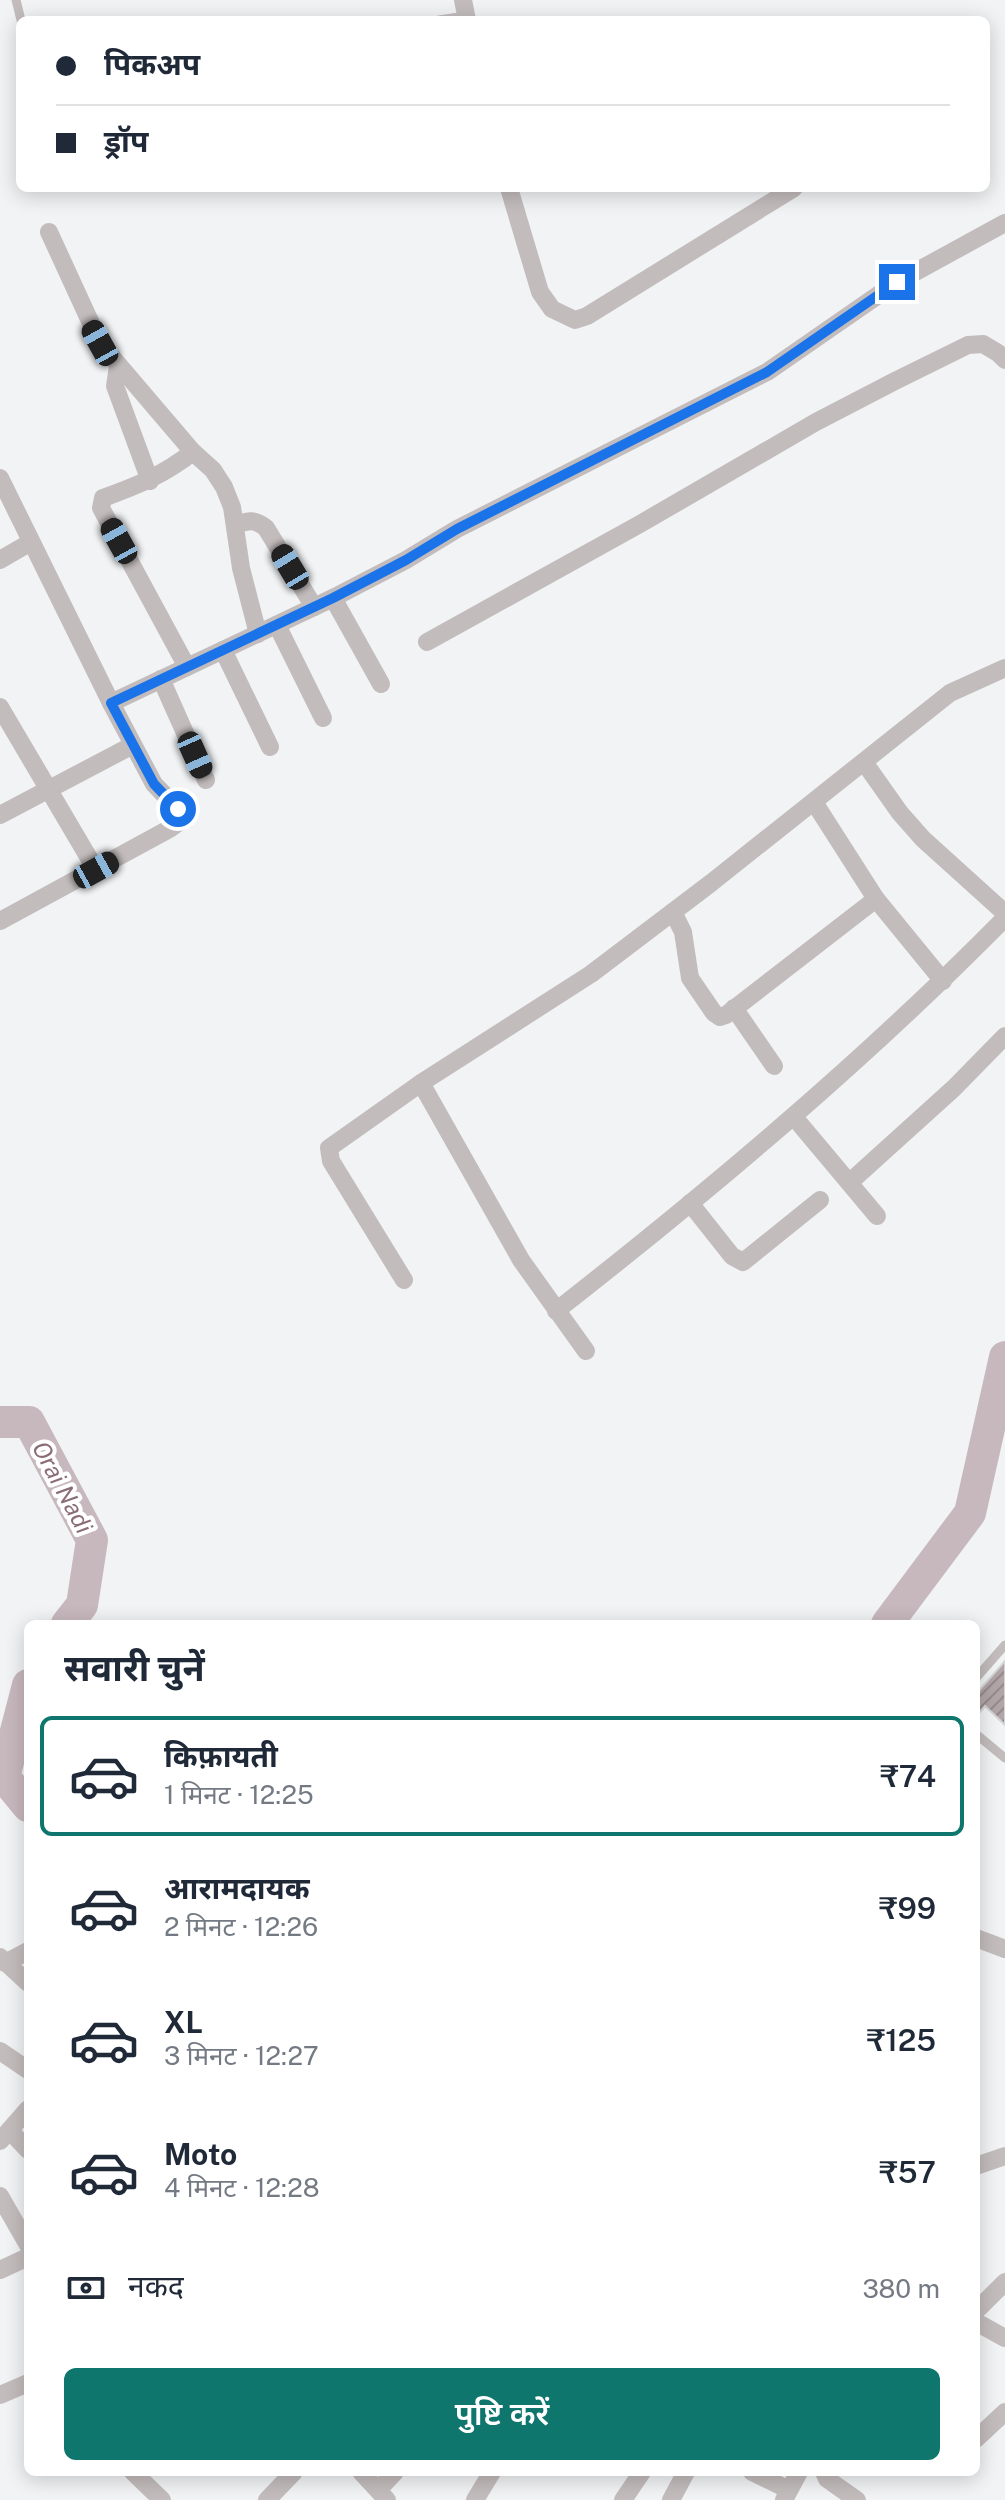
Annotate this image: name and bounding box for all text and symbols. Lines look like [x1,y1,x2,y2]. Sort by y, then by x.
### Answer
text: पिकअप [104,46,200,82]
text: ड्रॉप [104,123,148,159]
route end [879,264,915,300]
car [78,316,122,370]
car [97,514,141,568]
car [267,540,313,594]
car [174,728,216,782]
route start [160,791,196,827]
car [69,848,123,892]
water label: Orai Nadi [27,1436,99,1538]
text: सवारी चुनें [64,1647,205,1689]
text: किफ़ायती [164,1738,278,1774]
icon: car [68,1740,140,1812]
text: ₹74 [880,1758,936,1794]
text: 1 मिनट · 12:25 [164,1779,314,1810]
text: आरामदायक [164,1870,310,1906]
icon: car [68,1872,140,1944]
text: ₹99 [879,1890,936,1926]
text: 2 मिनट · 12:26 [164,1911,318,1942]
icon: car [68,2004,140,2076]
text: XL [164,2004,203,2040]
text: ₹125 [867,2022,936,2058]
text: 3 मिनट · 12:27 [164,2040,319,2071]
icon: car [68,2136,140,2208]
text: Moto [164,2136,237,2172]
text: ₹57 [879,2154,936,2190]
text: 4 मिनट · 12:28 [164,2172,320,2203]
icon: cash [64,2266,108,2310]
text: नकद [128,2268,184,2304]
text: 380 m [862,2273,940,2304]
button: पुष्टि करें [64,2368,940,2460]

